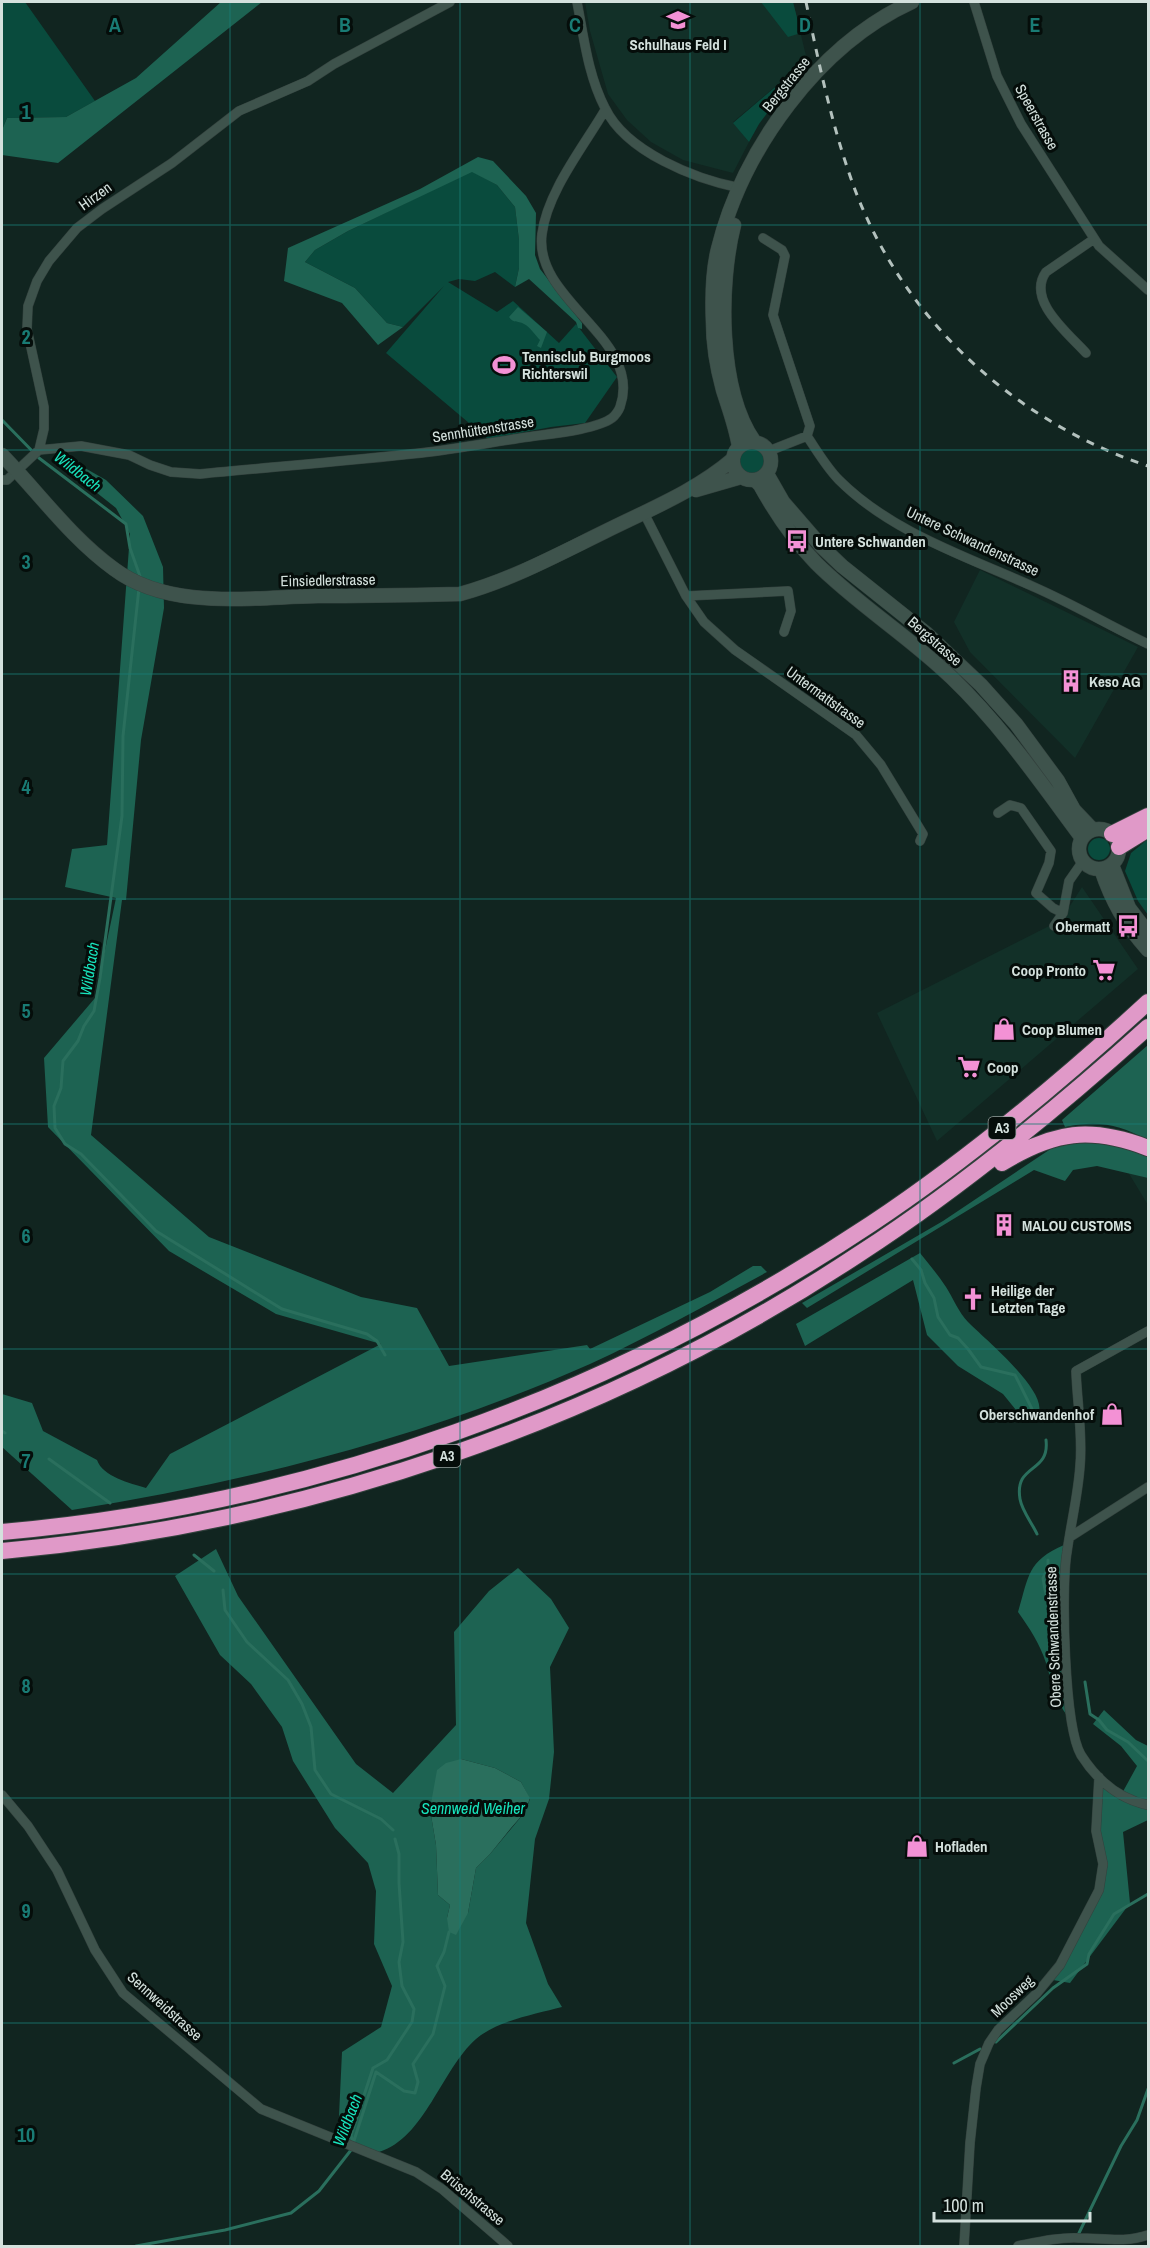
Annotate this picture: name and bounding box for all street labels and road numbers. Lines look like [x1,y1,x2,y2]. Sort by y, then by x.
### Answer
street label: Bergstrasse [757,52,815,116]
street label: Speerstrasse [1010,80,1064,154]
street label: Hirzen [74,177,116,215]
street label: Sennhüttenstrasse [431,411,535,447]
street label: Untere Schwandenstrasse [903,501,1043,581]
street label: Einsiedlerstrasse [280,569,376,591]
street label: Bergstrasse [903,612,967,671]
street label: Untermattstrasse [782,661,870,733]
road number: A3 [988,1117,1016,1139]
road number: A3 [434,1445,460,1467]
street label: Obere Schwandenstrasse [1040,1566,1066,1708]
street label: Sennweidstrasse [123,1967,207,2045]
street label: Moosweg [986,1970,1038,2022]
street label: Brüschstrasse [436,2164,510,2230]

